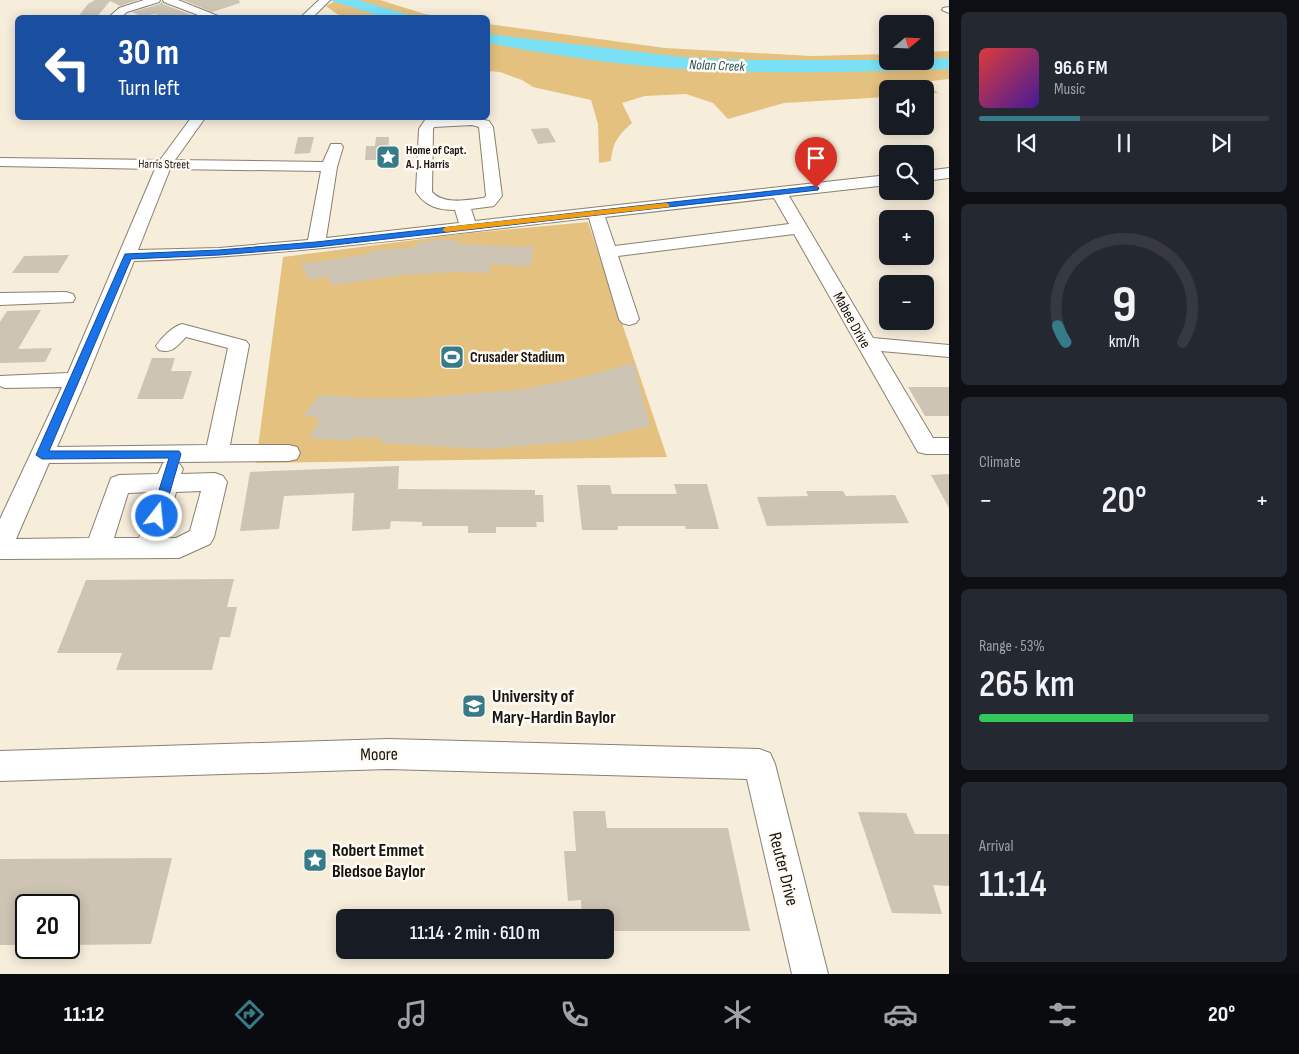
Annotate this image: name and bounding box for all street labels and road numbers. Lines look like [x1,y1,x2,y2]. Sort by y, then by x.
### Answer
street label: Harris Street [138,157,190,172]
street label: Mabee Drive [828,289,875,352]
street label: Moore [360,744,398,765]
street label: Reuter Drive [764,830,803,908]

